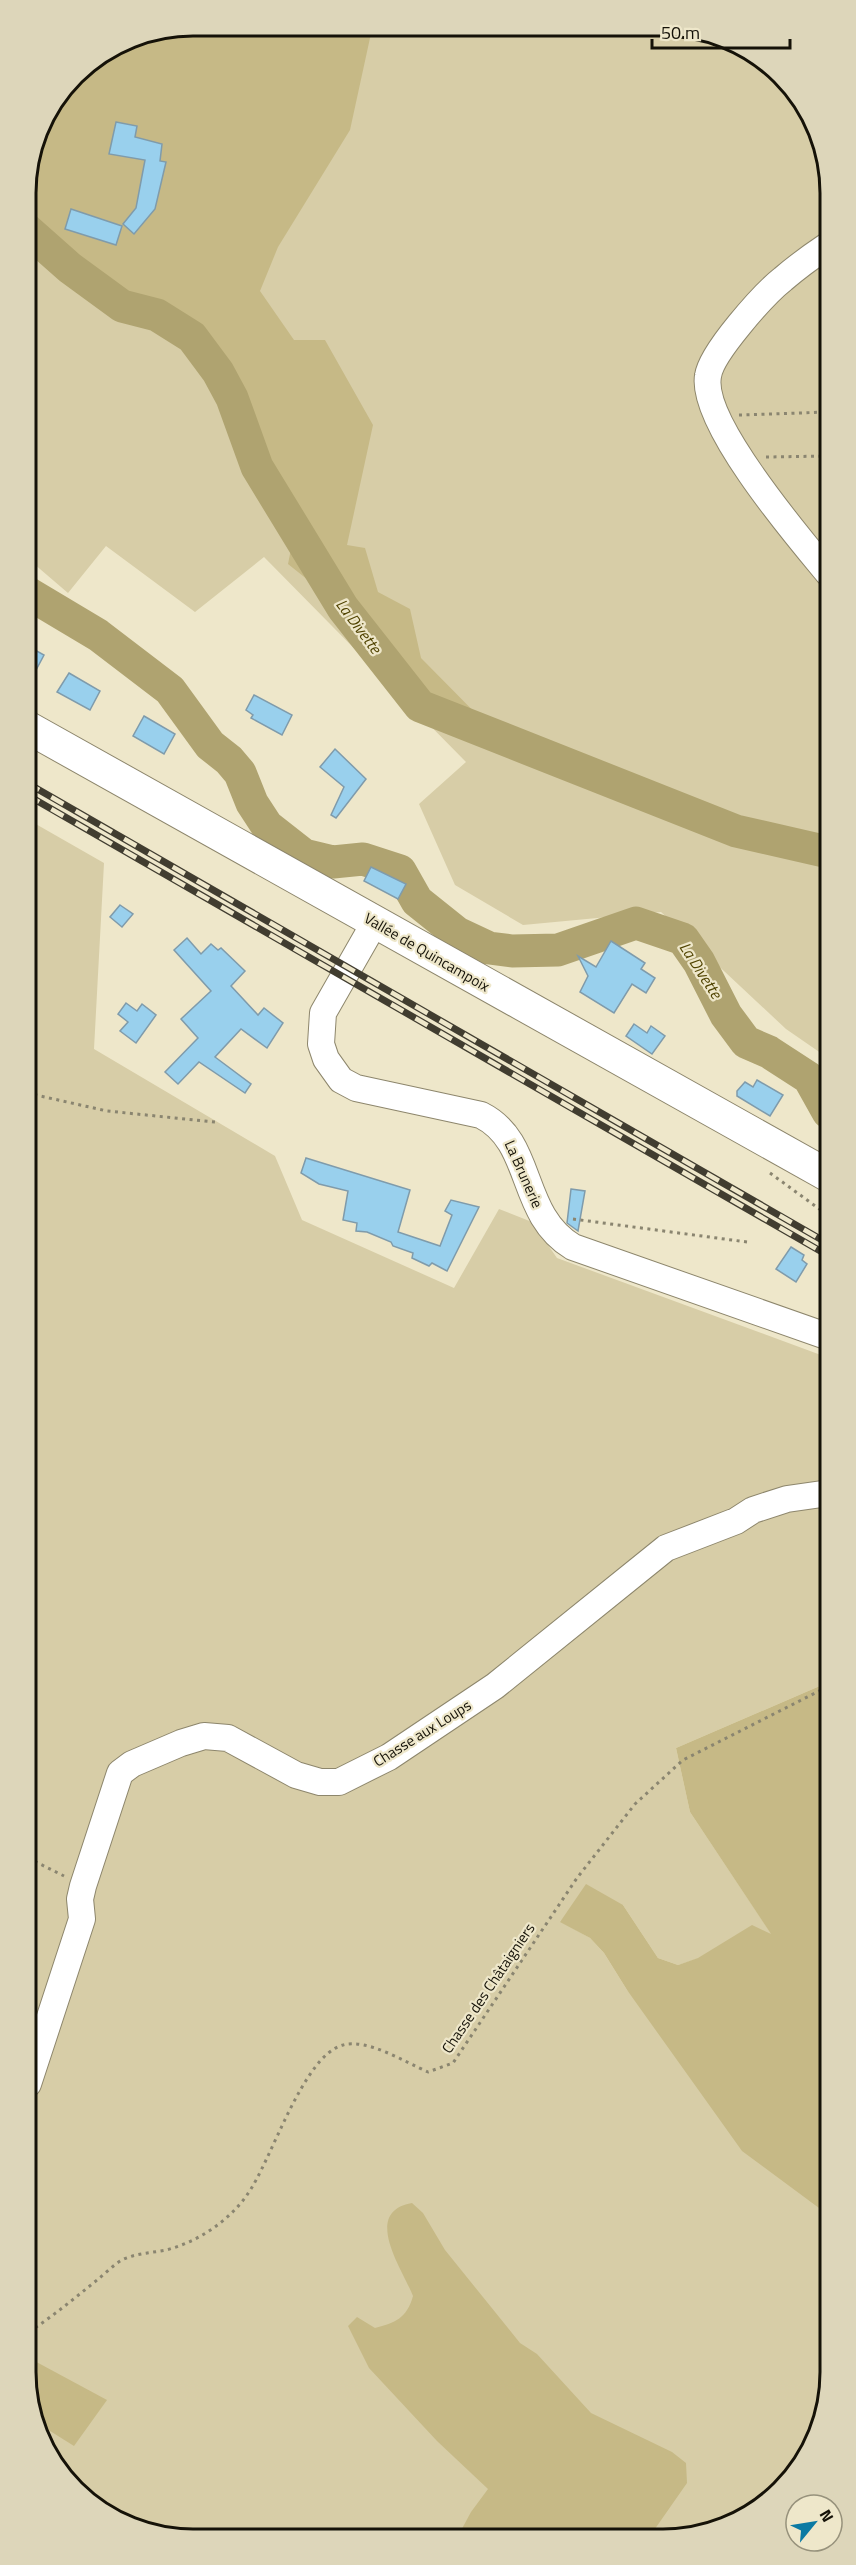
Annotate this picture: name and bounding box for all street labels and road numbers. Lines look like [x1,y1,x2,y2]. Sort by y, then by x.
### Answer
street label: Vallée de Quincampoix [360,907,494,997]
street label: La Brunerie [499,1136,549,1212]
street label: Chasse aux Loups [368,1694,476,1772]
street label: Chasse des Châtaigniers [436,1918,540,2058]

